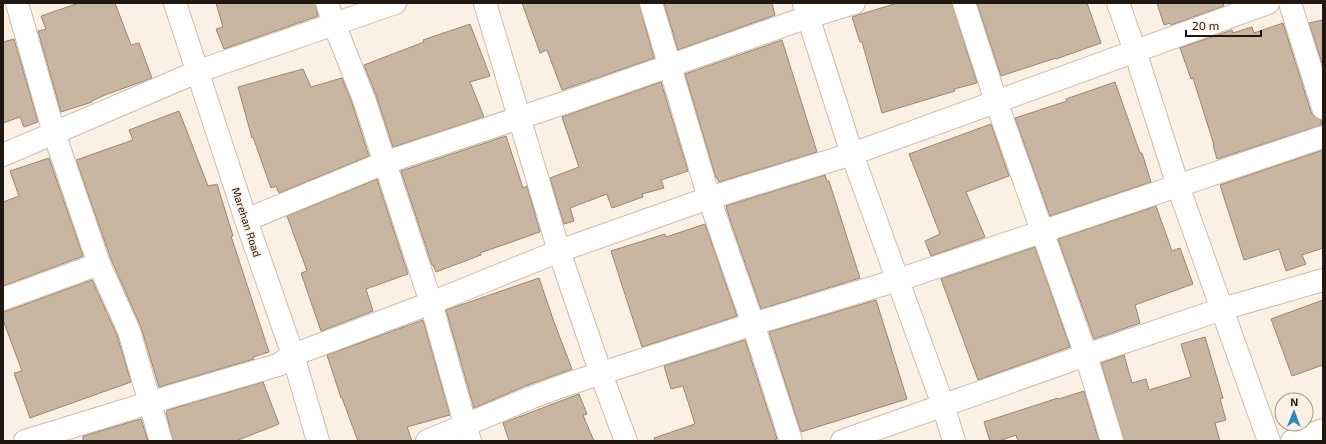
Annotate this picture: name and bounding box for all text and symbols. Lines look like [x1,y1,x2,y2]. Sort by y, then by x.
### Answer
scale bar [1186,12,1261,38]
text: 20 m [1192,18,1219,32]
street label: Marehan Road [230,186,264,258]
north arrow [1274,392,1314,432]
text: N [1290,395,1298,408]

